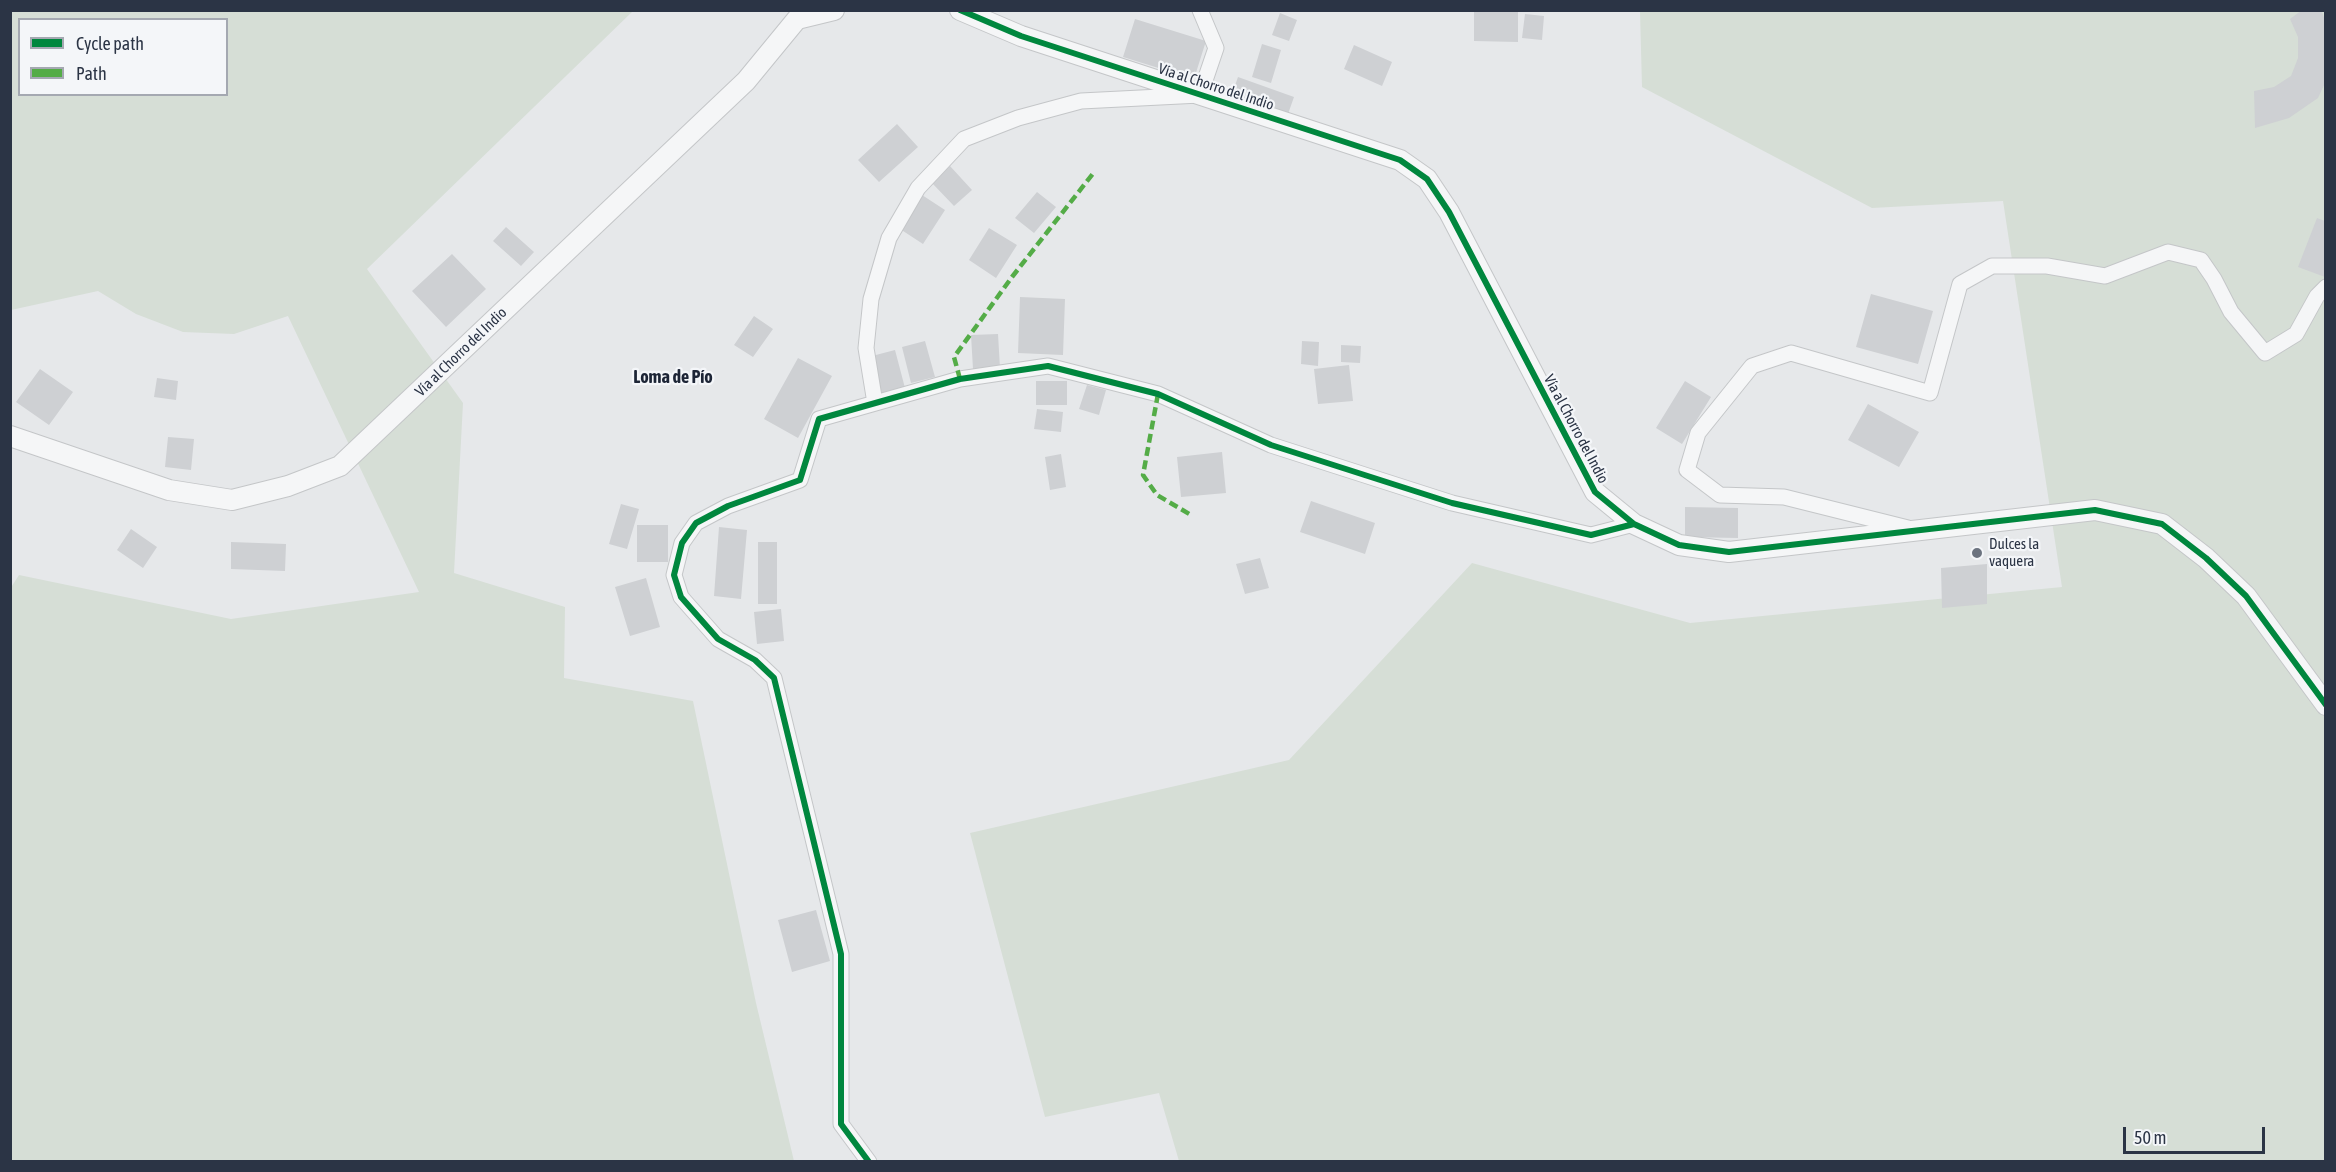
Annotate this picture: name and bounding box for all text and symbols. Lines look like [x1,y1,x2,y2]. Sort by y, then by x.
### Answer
legend [18,18,228,96]
text: Cycle path [76,33,144,54]
street label: Vía al Chorro del Indio [1156,60,1276,114]
text: Path [76,63,107,84]
street label: Vía al Chorro del Indio [411,304,511,400]
district label: Loma de Pío [633,366,713,388]
street label: Vía al Chorro del Indio [1540,372,1612,486]
place label: Dulces la vaquera [1989,535,2039,570]
marker: Dulces la vaquera [1970,546,1984,560]
scale bar [2126,1115,2268,1153]
text: 50 m [2134,1127,2166,1148]

